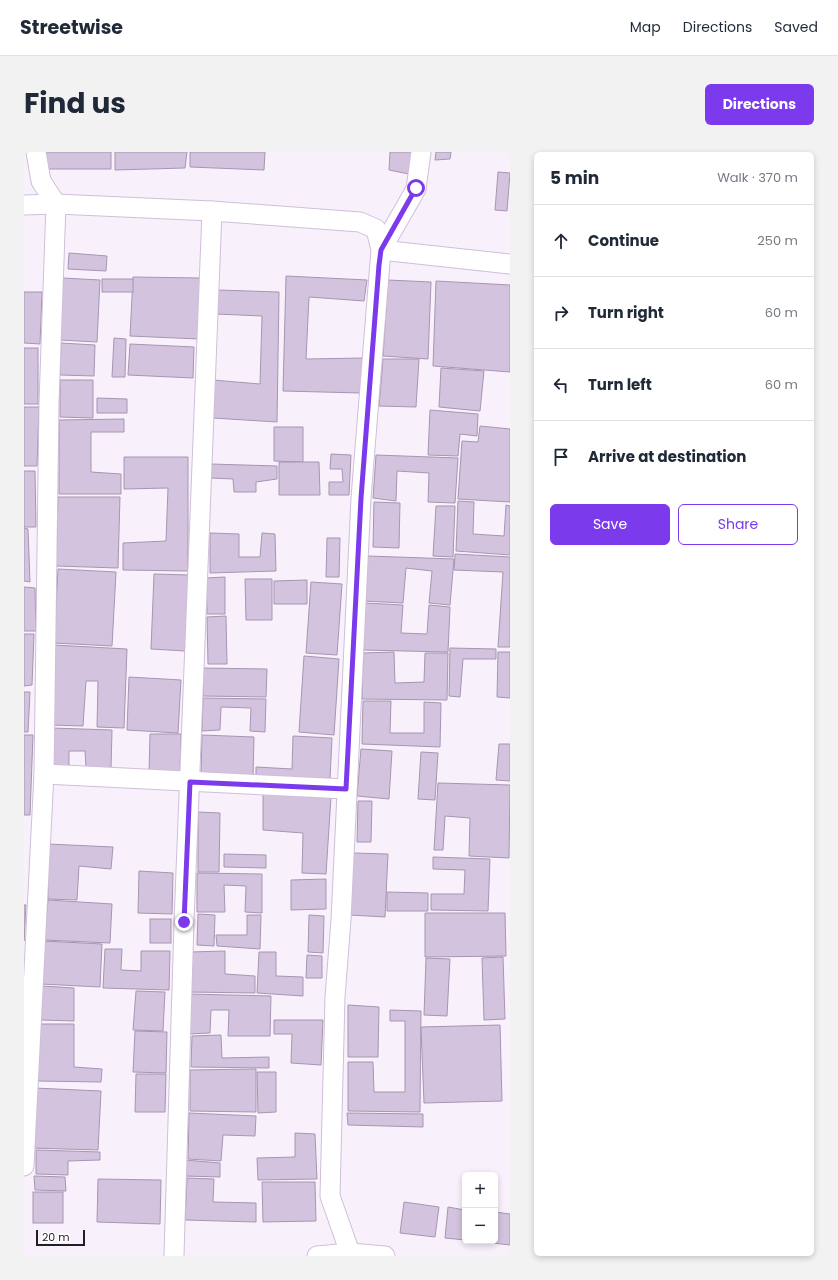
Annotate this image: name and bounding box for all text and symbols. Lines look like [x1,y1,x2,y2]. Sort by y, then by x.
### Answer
text: Streetwise [20,14,123,41]
text: Map [630,17,661,37]
text: Directions [683,17,752,37]
text: Saved [774,17,818,37]
text: Find us [24,84,126,123]
button: Directions [705,84,814,125]
text: 5 min [550,166,599,190]
text: Walk · 370 m [717,168,798,187]
route start [407,179,425,197]
icon: ahead [550,230,572,252]
text: Continue [588,230,659,251]
text: 250 m [757,231,798,250]
icon: right [550,302,572,324]
text: Turn right [588,302,664,323]
text: 60 m [765,303,798,322]
icon: left [550,374,572,396]
text: Turn left [588,374,652,395]
text: 60 m [765,375,798,394]
icon: arrive [550,446,572,468]
text: Arrive at destination [588,446,746,467]
button: Save [550,504,670,545]
button: Share [678,504,798,545]
route end [175,913,193,931]
map controls [462,1172,498,1244]
button: + [462,1172,498,1208]
button: − [462,1208,498,1244]
scale bar [36,1228,85,1247]
text: 20 m [42,1229,70,1245]

